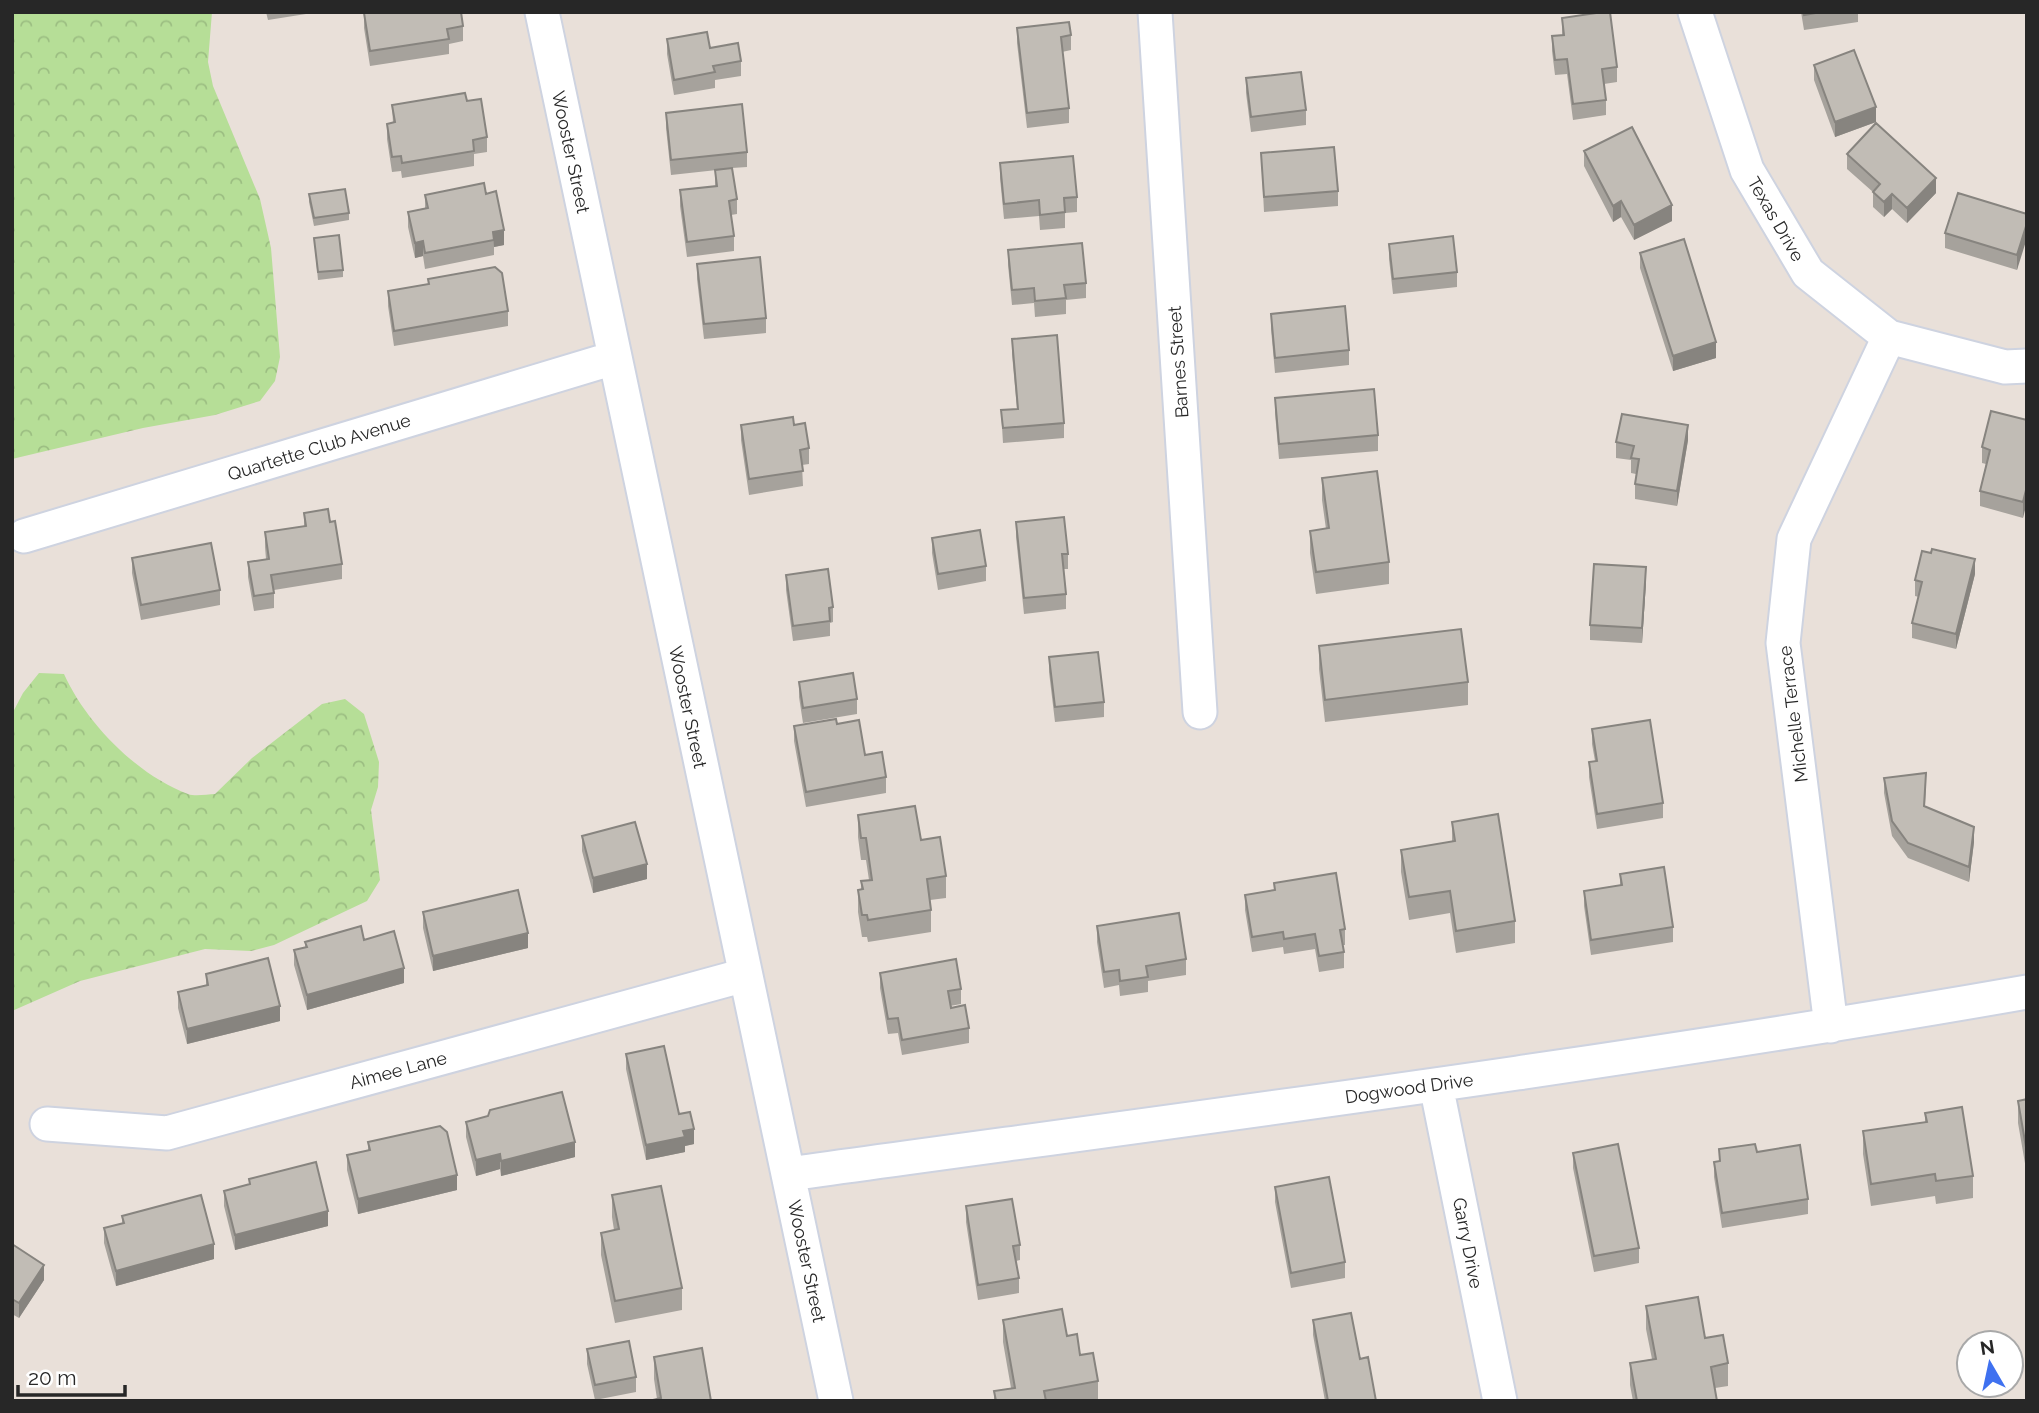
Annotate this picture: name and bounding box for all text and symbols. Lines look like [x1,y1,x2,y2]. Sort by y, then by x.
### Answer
street label: Wooster Street [548,89,594,215]
street label: Texas Drive [1743,173,1809,265]
street label: Barnes Street [1164,305,1192,419]
street label: Quartette Club Avenue [225,409,413,485]
street label: Wooster Street [665,644,711,770]
street label: Michelle Terrace [1774,644,1812,783]
street label: Aimee Lane [347,1047,449,1093]
street label: Dogwood Drive [1344,1069,1475,1107]
street label: Garry Drive [1449,1196,1487,1291]
street label: Wooster Street [784,1198,830,1324]
north arrow [1955,1329,2025,1399]
text: N [1978,1335,1996,1359]
scale bar [18,1354,124,1398]
text: 20 m [28,1365,76,1390]

